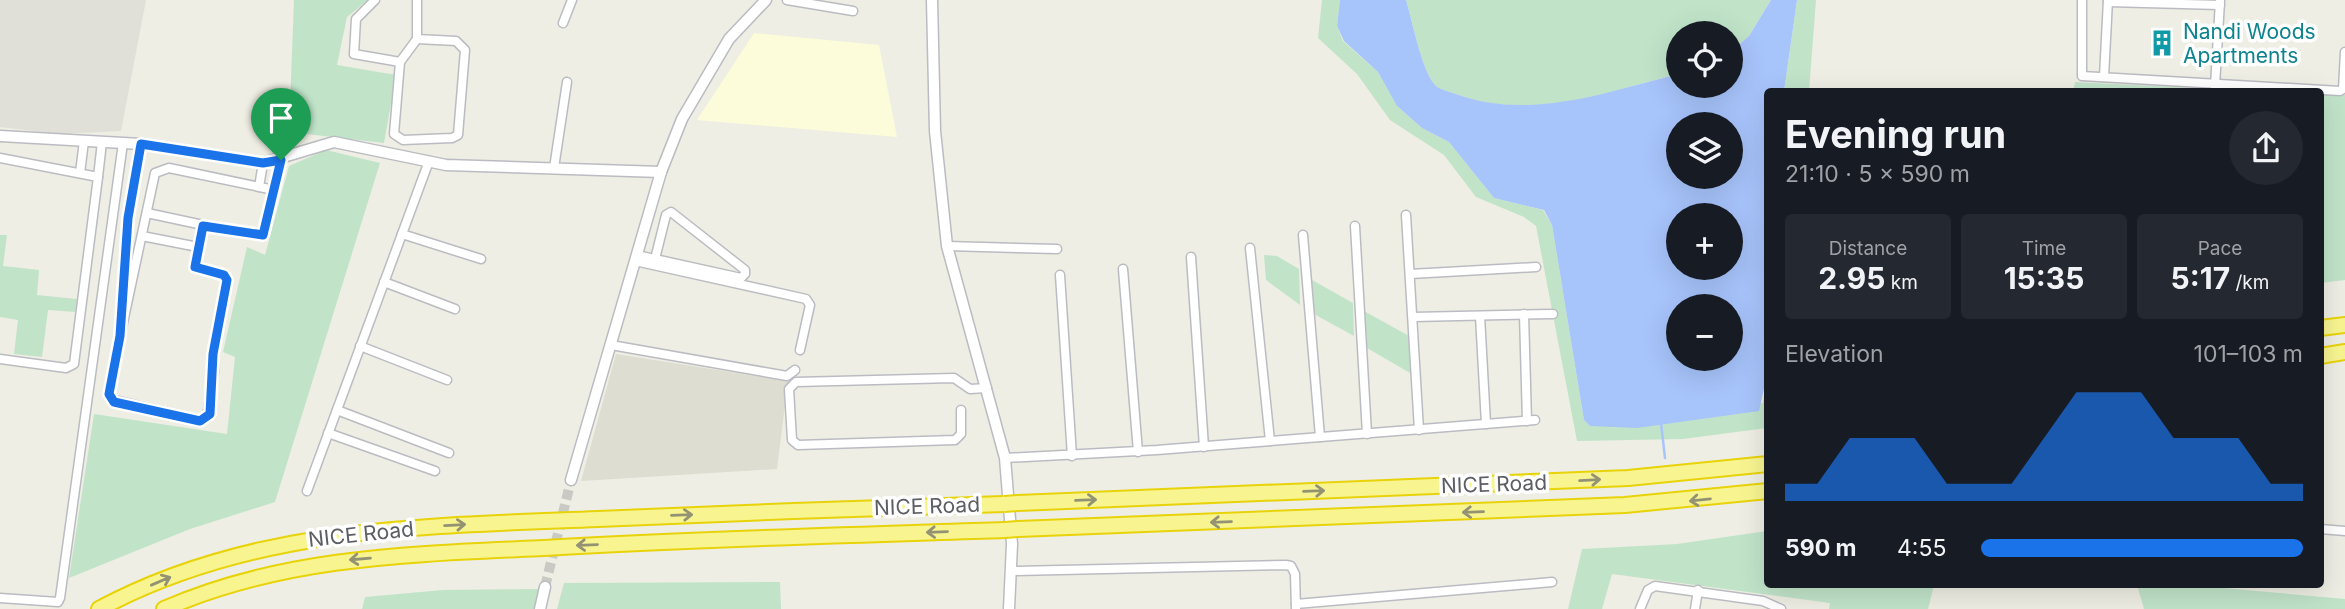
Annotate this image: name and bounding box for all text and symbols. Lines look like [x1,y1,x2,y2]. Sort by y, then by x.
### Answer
place label: Nandi Woods Apartments [2183,19,2316,68]
map controls [1666,21,1743,371]
button: locate [1666,21,1743,98]
building icon: Nandi Woods Apartments [2147,28,2177,58]
pin [251,88,311,160]
icon: arrive [262,99,300,137]
text: Evening run [1785,111,2006,157]
button: share [2229,111,2303,185]
button: layers [1666,112,1743,189]
text: 21:10 · 5 × 590 m [1785,160,1970,188]
button: + [1666,203,1743,280]
text: Distance [1829,237,1907,260]
text: Time [2022,237,2066,260]
text: Pace [2198,237,2242,260]
text: 2.95 [1818,260,1885,296]
text: 15:35 [2004,260,2084,296]
text: 5:17 [2171,260,2230,296]
text: km [1885,271,1918,294]
text: /km [2230,271,2269,294]
button: − [1666,294,1743,371]
text: Elevation [1785,340,1884,368]
text: 101–103 m [2194,340,2303,368]
street label: NICE Road [1441,470,1547,498]
one-way arrow [1578,473,1601,486]
one-way arrow [1302,485,1325,498]
street label: NICE Road [874,492,980,520]
one-way arrow [1075,494,1098,507]
one-way arrow [1689,494,1712,507]
one-way arrow [1461,506,1484,519]
one-way arrow [670,509,693,522]
one-way arrow [1210,515,1233,528]
street label: NICE Road [307,516,415,552]
one-way arrow [443,518,466,531]
one-way arrow [926,526,949,539]
text: 590 m [1785,534,1857,562]
text: 4:55 [1897,534,1946,562]
one-way arrow [576,539,599,552]
one-way arrow [349,553,372,566]
one-way arrow [150,574,171,587]

